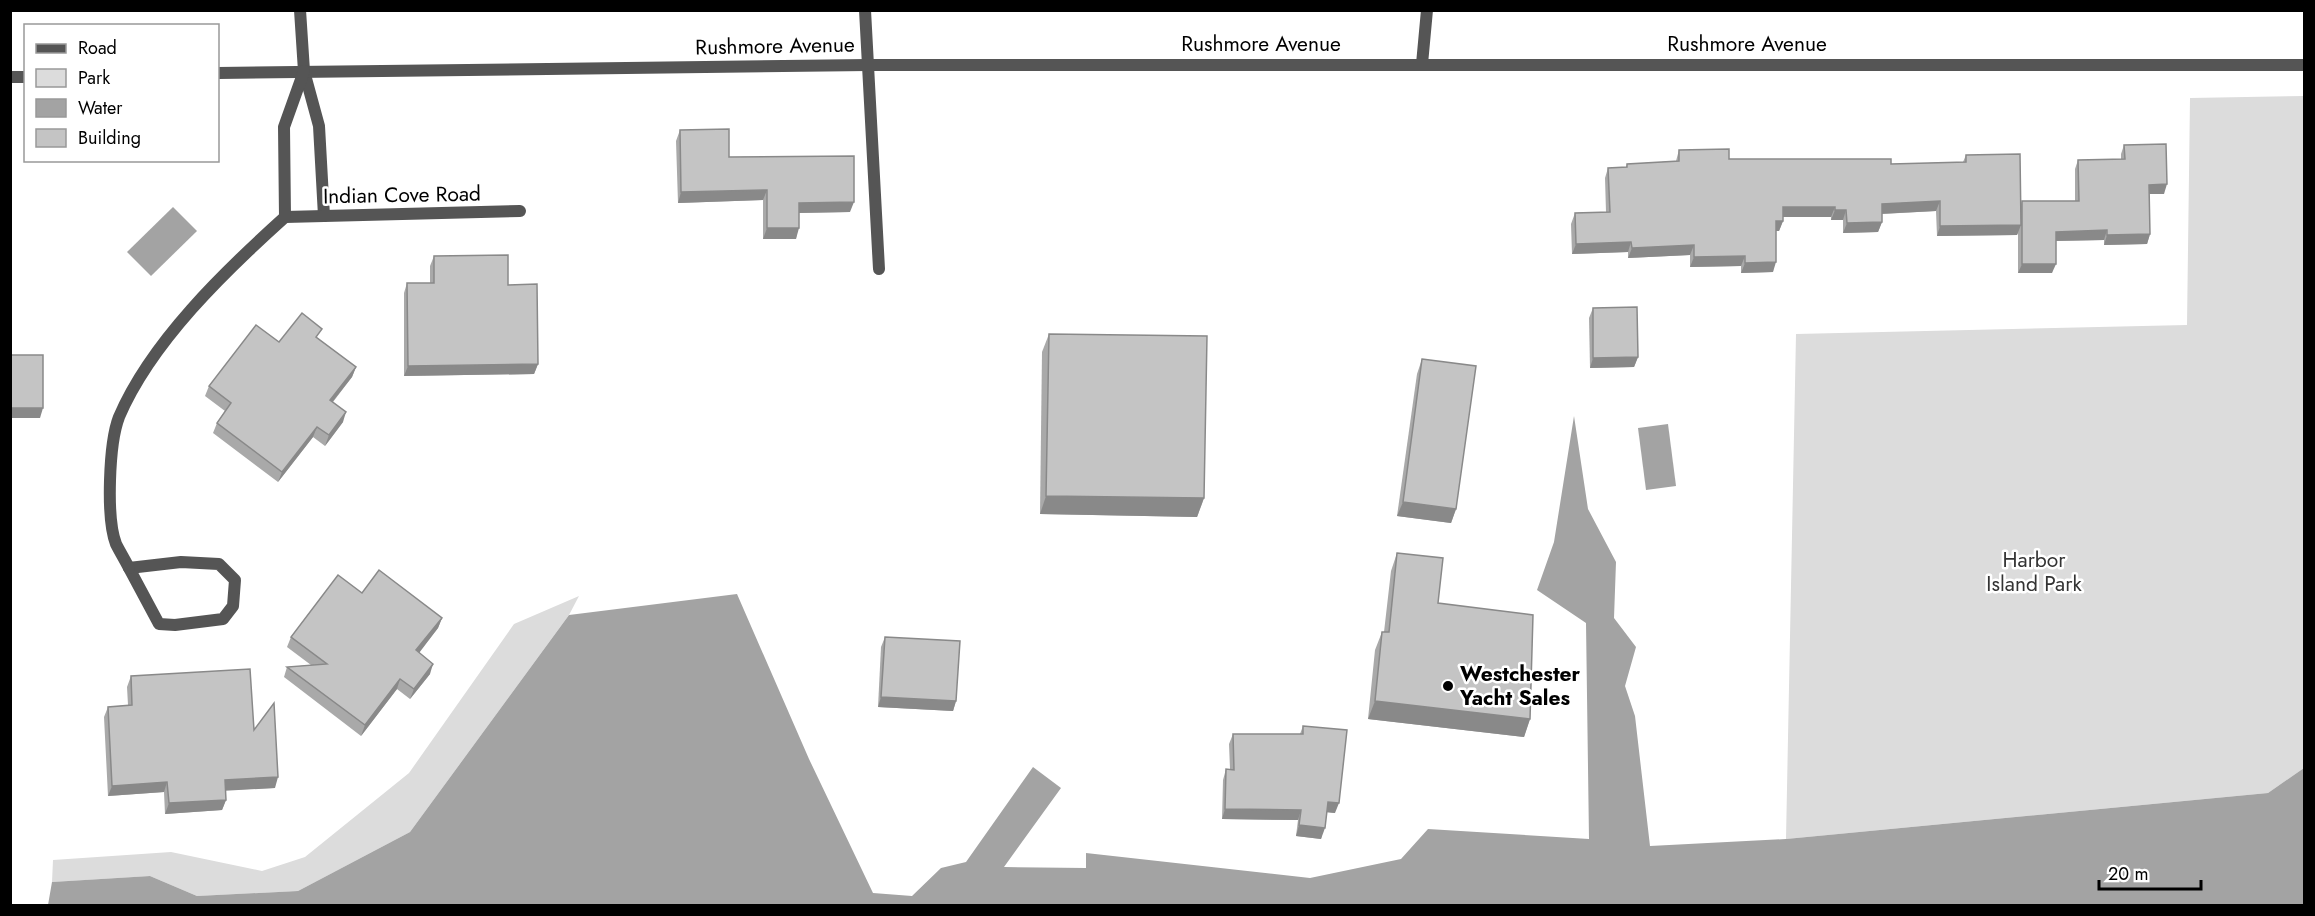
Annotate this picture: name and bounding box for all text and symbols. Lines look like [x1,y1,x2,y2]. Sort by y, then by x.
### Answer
legend [24,24,219,162]
street label: Rushmore Avenue [1181,29,1341,59]
street label: Rushmore Avenue [1667,29,1827,59]
street label: Rushmore Avenue [695,30,855,62]
text: Road [78,35,117,61]
text: Park [78,65,110,91]
text: Water [78,95,123,121]
text: Building [78,125,141,151]
street label: Indian Cove Road [323,179,481,211]
park label: Harbor Island Park [1986,545,2082,599]
place label: Westchester Yacht Sales [1459,659,1581,713]
marker: Westchester Yacht Sales [1441,679,1455,693]
scale bar [2099,853,2201,891]
text: 20 m [2108,861,2148,887]

